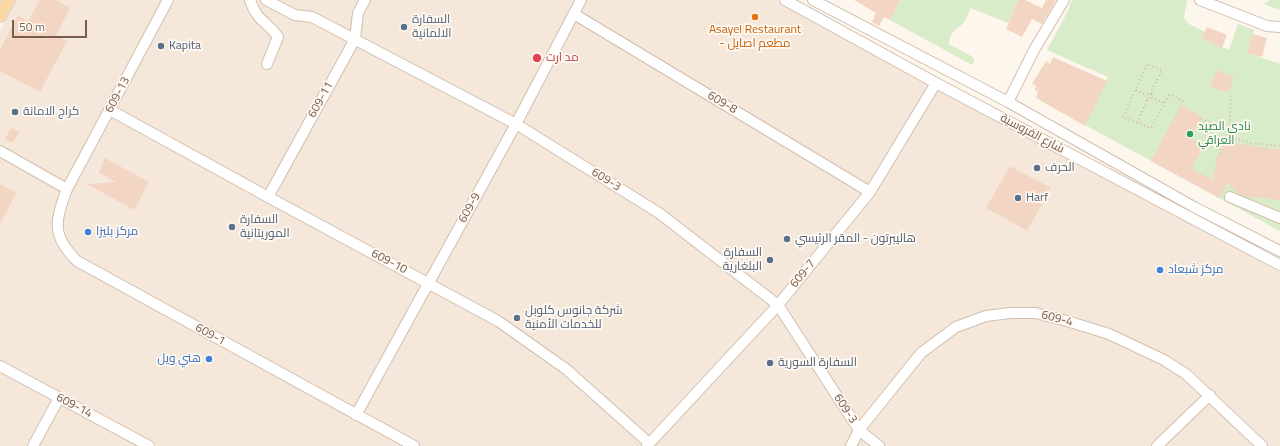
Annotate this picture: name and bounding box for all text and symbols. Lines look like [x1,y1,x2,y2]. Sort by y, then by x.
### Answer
scale bar [14,12,89,38]
marker: Asayel Restaurant - مطعم اصايل [750,12,760,22]
place label: السفارة الالمانية [412,13,452,41]
text: 50 m [19,17,45,36]
marker: السفارة الالمانية [399,22,409,32]
place label: Asayel Restaurant - مطعم اصايل [709,23,801,51]
place label: Kapita [169,39,201,53]
marker: Kapita [156,41,166,51]
place label: مد ارت [546,51,579,65]
marker: مد ارت [531,52,543,64]
street label: 609-13 [103,74,133,116]
street label: 609-11 [305,80,337,120]
street label: 609-8 [705,89,739,117]
place label: كراج الامانة [23,105,79,119]
marker: كراج الامانة [10,107,20,117]
street label: شارع الفروسية [997,111,1067,157]
place label: نادي الصيد العراقي [1198,120,1251,148]
marker: نادي الصيد العراقي [1185,129,1195,139]
place label: الحرف [1045,161,1075,175]
marker: الحرف [1032,163,1042,173]
street label: 609-3 [589,165,623,195]
street label: 609-9 [456,190,484,226]
place label: Harf [1026,191,1048,205]
marker: Harf [1013,193,1023,203]
place label: السفارة الموريتانية [240,213,290,241]
marker: السفارة الموريتانية [227,222,237,232]
place label: مركز بليزا [96,225,138,239]
marker: مركز بليزا [83,227,93,237]
place label: هاليبرتون - المقر الرئيسي [795,232,916,246]
marker: هاليبرتون - المقر الرئيسي [782,234,792,244]
place label: السفارة البلغارية [723,246,762,274]
street label: 609-10 [368,247,410,277]
marker: السفارة البلغارية [765,255,775,265]
street label: 609-7 [787,257,819,291]
place label: مركز شبعاد [1168,263,1223,277]
marker: مركز شبعاد [1155,265,1165,275]
place label: شركة جانوس كلوبل للخدمات الأمنية [525,304,623,332]
street label: 609-4 [1040,308,1074,330]
marker: شركة جانوس كلوبل للخدمات الأمنية [512,313,522,323]
street label: 609-1 [192,321,228,349]
place label: هني ويل [157,352,201,366]
marker: هني ويل [204,354,214,364]
place label: السفارة السورية [778,356,857,370]
marker: السفارة السورية [765,358,775,368]
street label: 609-14 [53,391,95,421]
street label: 609-3 [830,392,860,426]

